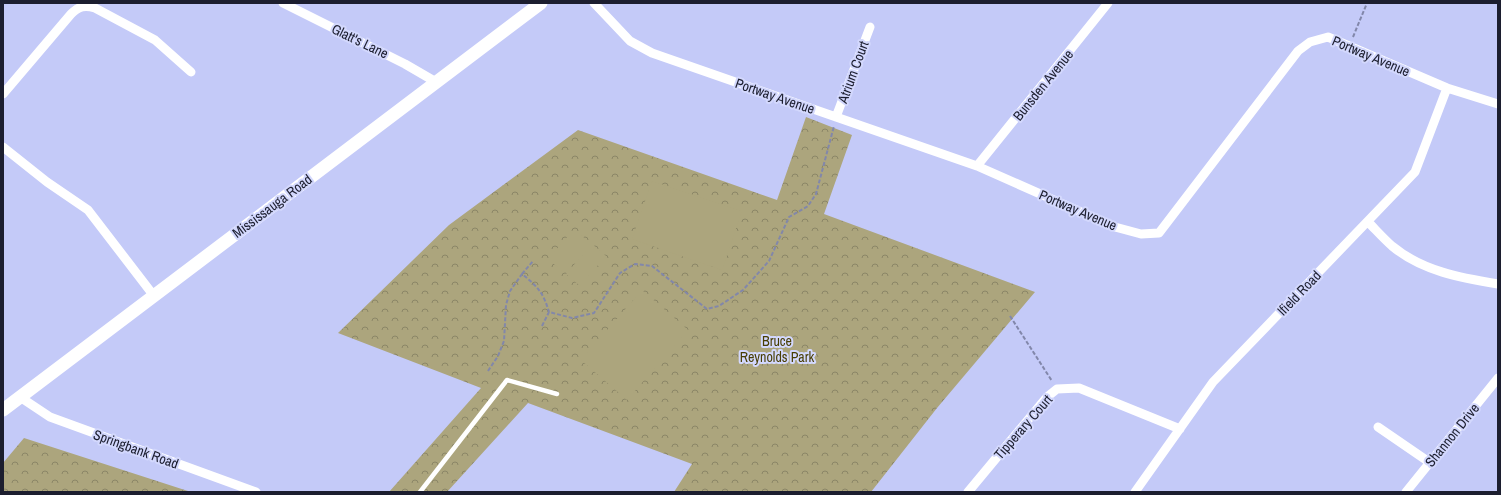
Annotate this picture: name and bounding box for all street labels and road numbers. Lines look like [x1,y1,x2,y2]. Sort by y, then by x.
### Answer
street label: Glatt's Lane [329,20,391,62]
street label: Portway Avenue [1329,32,1413,80]
street label: Atrium Court [833,38,873,107]
street label: Bunsden Avenue [1009,46,1077,124]
street label: Portway Avenue [733,74,817,118]
street label: Mississauga Road [229,170,315,242]
street label: Portway Avenue [1036,186,1120,234]
street label: Ifield Road [1273,267,1325,319]
street label: Tipperary Court [990,391,1056,463]
street label: Shannon Drive [1421,400,1483,470]
street label: Springbank Road [91,425,181,473]

